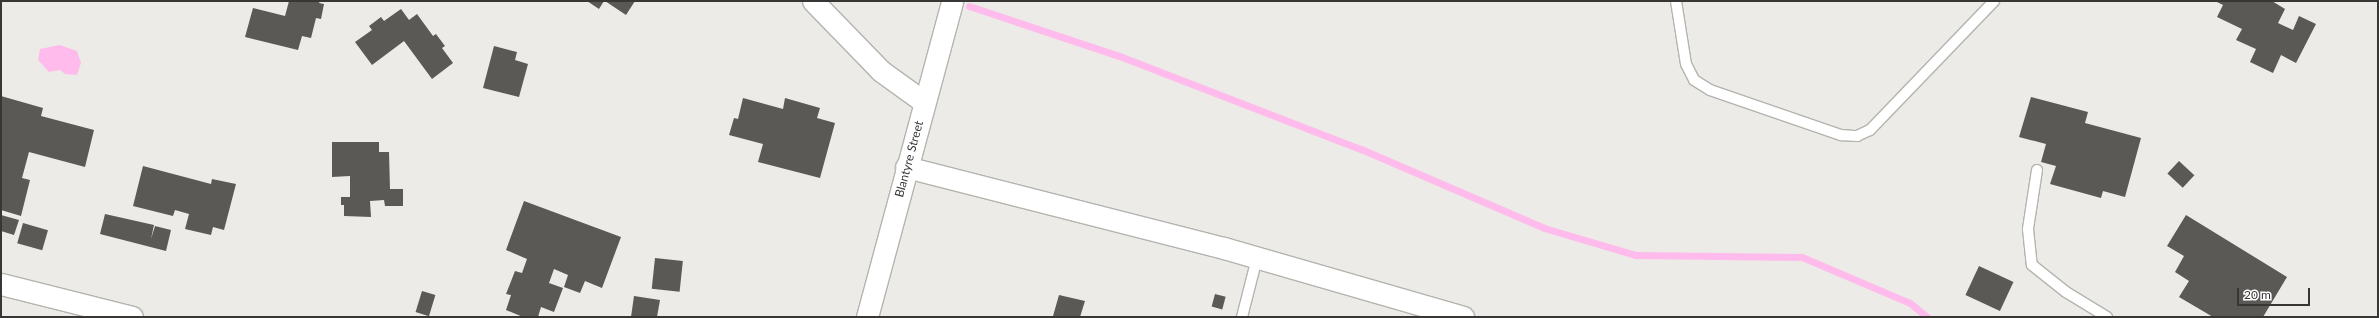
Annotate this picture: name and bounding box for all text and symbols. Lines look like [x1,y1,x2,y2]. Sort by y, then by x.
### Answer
street label: Blantyre Street [892,119,926,199]
scale bar [2239,280,2312,306]
text: 20 m [2244,287,2271,302]

